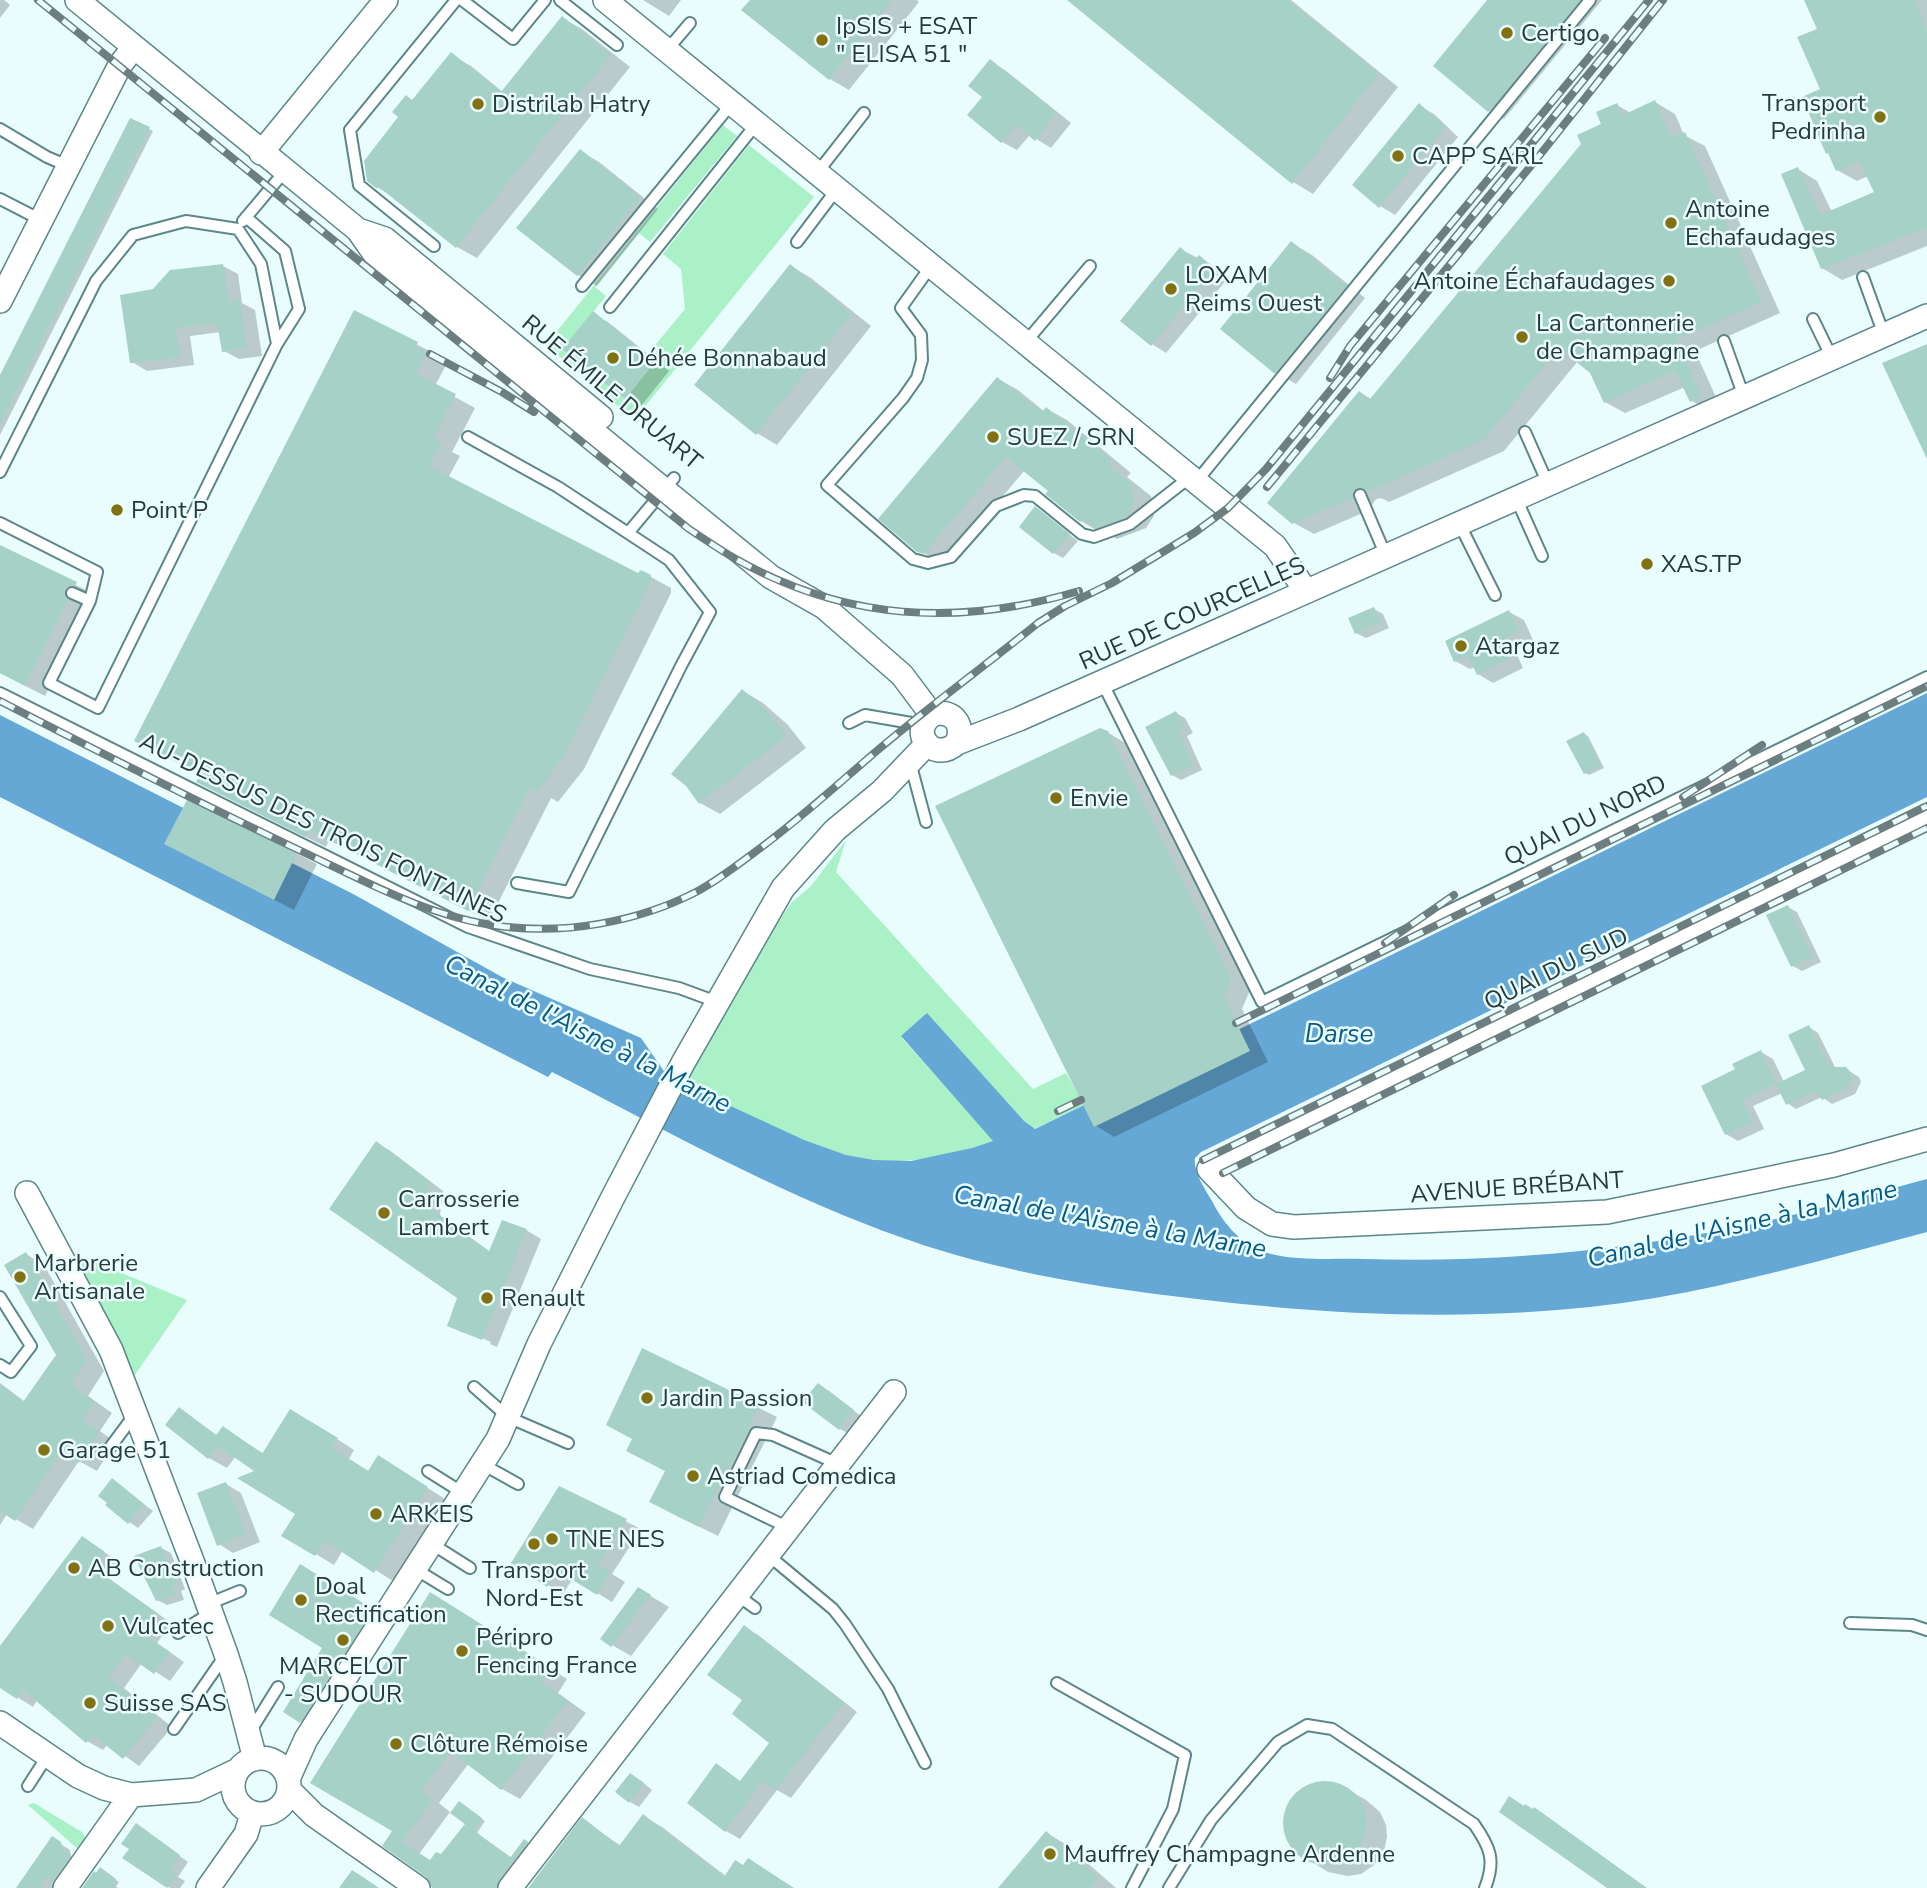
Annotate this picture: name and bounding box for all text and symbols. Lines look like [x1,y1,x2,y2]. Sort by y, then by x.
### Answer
place label: IpSIS + ESAT " ELISA 51 " [836,10,978,70]
place label: Certigo [1521,17,1600,49]
marker: Certigo [1499,25,1515,41]
marker: IpSIS + ESAT " ELISA 51 " [814,32,830,48]
place label: Transport Pedrinha [1762,87,1867,147]
place label: Distrilab Hatry [492,88,651,120]
marker: Distrilab Hatry [470,96,486,112]
marker: Transport Pedrinha [1872,109,1888,125]
place label: CAPP SARL [1412,140,1543,172]
marker: CAPP SARL [1390,148,1406,164]
place label: Antoine Echafaudages [1685,193,1836,253]
marker: Antoine Echafaudages [1663,215,1679,231]
place label: LOXAM Reims Ouest [1185,259,1322,319]
place label: Antoine Échafaudages [1414,265,1655,297]
marker: Antoine Échafaudages [1661,273,1677,289]
marker: LOXAM Reims Ouest [1163,281,1179,297]
street label: RUE ÉMILE DRUART [515,307,709,477]
place label: La Cartonnerie de Champagne [1536,307,1699,367]
marker: La Cartonnerie de Champagne [1514,329,1530,345]
place label: Déhée Bonnabaud [627,342,827,374]
marker: Déhée Bonnabaud [605,350,621,366]
place label: SUEZ / SRN [1007,421,1135,453]
marker: SUEZ / SRN [985,429,1001,445]
place label: Point P [131,494,208,526]
marker: Point P [109,502,125,518]
place label: XAS.TP [1661,548,1742,580]
street label: RUE DE COURCELLES [1074,549,1310,677]
marker: XAS.TP [1639,556,1655,572]
place label: Atargaz [1475,630,1560,662]
marker: Atargaz [1453,638,1469,654]
street label: AU-DESSUS DES TROIS FONTAINES [134,725,512,931]
street label: QUAI DU NORD [1498,767,1672,873]
place label: Envie [1070,782,1128,814]
marker: Envie [1048,790,1064,806]
street label: QUAI DU SUD [1478,920,1634,1018]
water label: Canal de l'Aisne à la Marne [438,946,737,1121]
water label: Darse [1305,1016,1373,1051]
street label: AVENUE BRÉBANT [1409,1164,1625,1210]
water label: Canal de l'Aisne à la Marne [1584,1171,1901,1276]
water label: Canal de l'Aisne à la Marne [951,1177,1269,1266]
place label: Carrosserie Lambert [398,1183,520,1243]
marker: Carrosserie Lambert [376,1205,392,1221]
place label: Marbrerie Artisanale [34,1247,145,1307]
marker: Marbrerie Artisanale [12,1269,28,1285]
place label: Renault [501,1282,585,1314]
marker: Renault [479,1290,495,1306]
place label: Jardin Passion [660,1382,812,1414]
marker: Jardin Passion [639,1390,655,1406]
place label: Garage 51 [58,1434,171,1466]
marker: Garage 51 [36,1442,52,1458]
place label: Astriad Comedica [707,1460,896,1492]
marker: Astriad Comedica [685,1468,701,1484]
place label: ARKEIS [390,1498,473,1530]
marker: ARKEIS [368,1506,384,1522]
place label: TNE NES [566,1523,665,1555]
marker: TNE NES [544,1531,560,1547]
marker: Transport Nord-Est [526,1536,542,1552]
place label: AB Construction [88,1552,264,1584]
place label: Transport Nord-Est [482,1554,587,1614]
marker: AB Construction [66,1560,82,1576]
place label: Doal Rectification [315,1570,447,1630]
marker: Doal Rectification [293,1592,309,1608]
place label: Vulcatec [121,1610,214,1642]
marker: Vulcatec [100,1618,116,1634]
place label: Péripro Fencing France [476,1621,637,1681]
marker: MARCELOT - SUDOUR [335,1632,351,1648]
marker: Péripro Fencing France [454,1643,470,1659]
place label: MARCELOT - SUDOUR [279,1650,408,1710]
place label: Suisse SAS [104,1687,227,1719]
marker: Suisse SAS [82,1695,98,1711]
place label: Clôture Rémoise [410,1728,588,1760]
marker: Clôture Rémoise [388,1736,404,1752]
place label: Mauffrey Champagne Ardenne [1064,1838,1395,1870]
marker: Mauffrey Champagne Ardenne [1042,1846,1058,1862]

